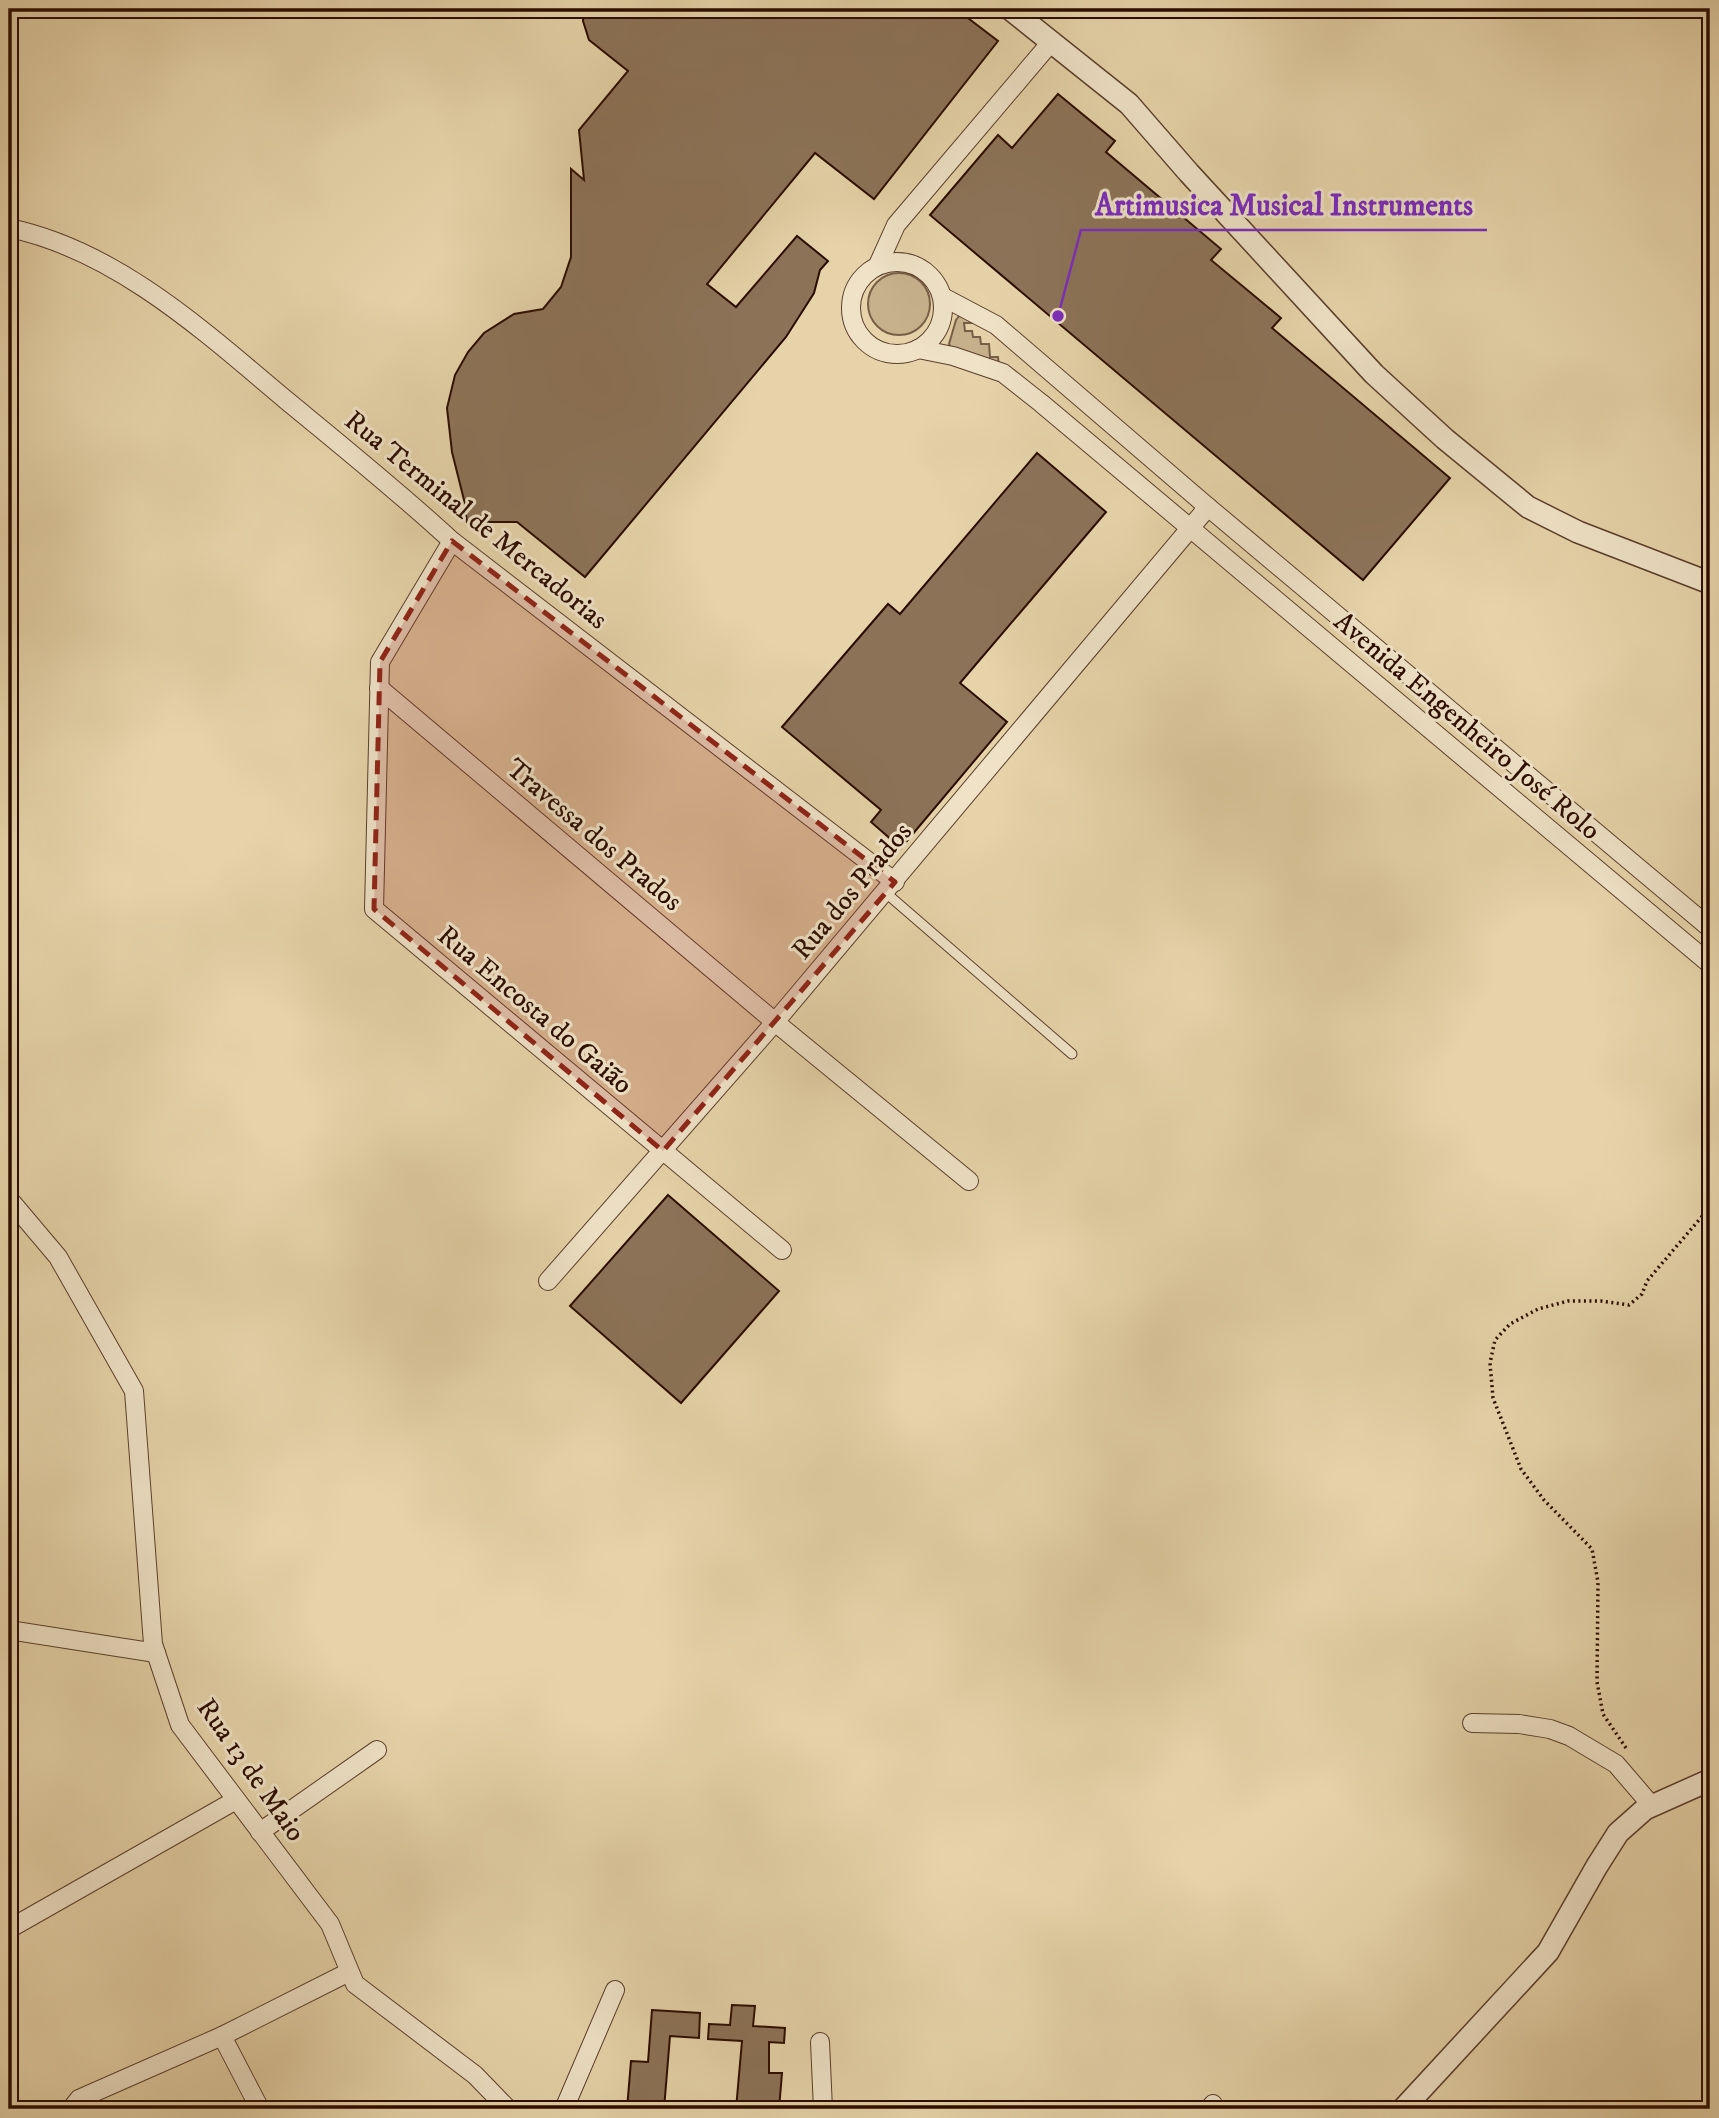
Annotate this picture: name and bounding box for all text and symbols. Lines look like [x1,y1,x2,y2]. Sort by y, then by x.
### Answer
callout: Artimusica Musical Instruments [1081,179,1487,230]
text: Artimusica Musical Instruments [1094,188,1473,225]
street label: Rua Terminal de Mercadorias [337,403,615,637]
street label: Avenida Engenheiro José Rolo [1326,604,1608,848]
street label: Travessa dos Prados [499,751,689,919]
street label: Rua dos Prados [784,815,920,967]
street label: Rua Encosta do Gaião [430,918,640,1102]
street label: Rua 13 de Maio [189,1692,313,1848]

